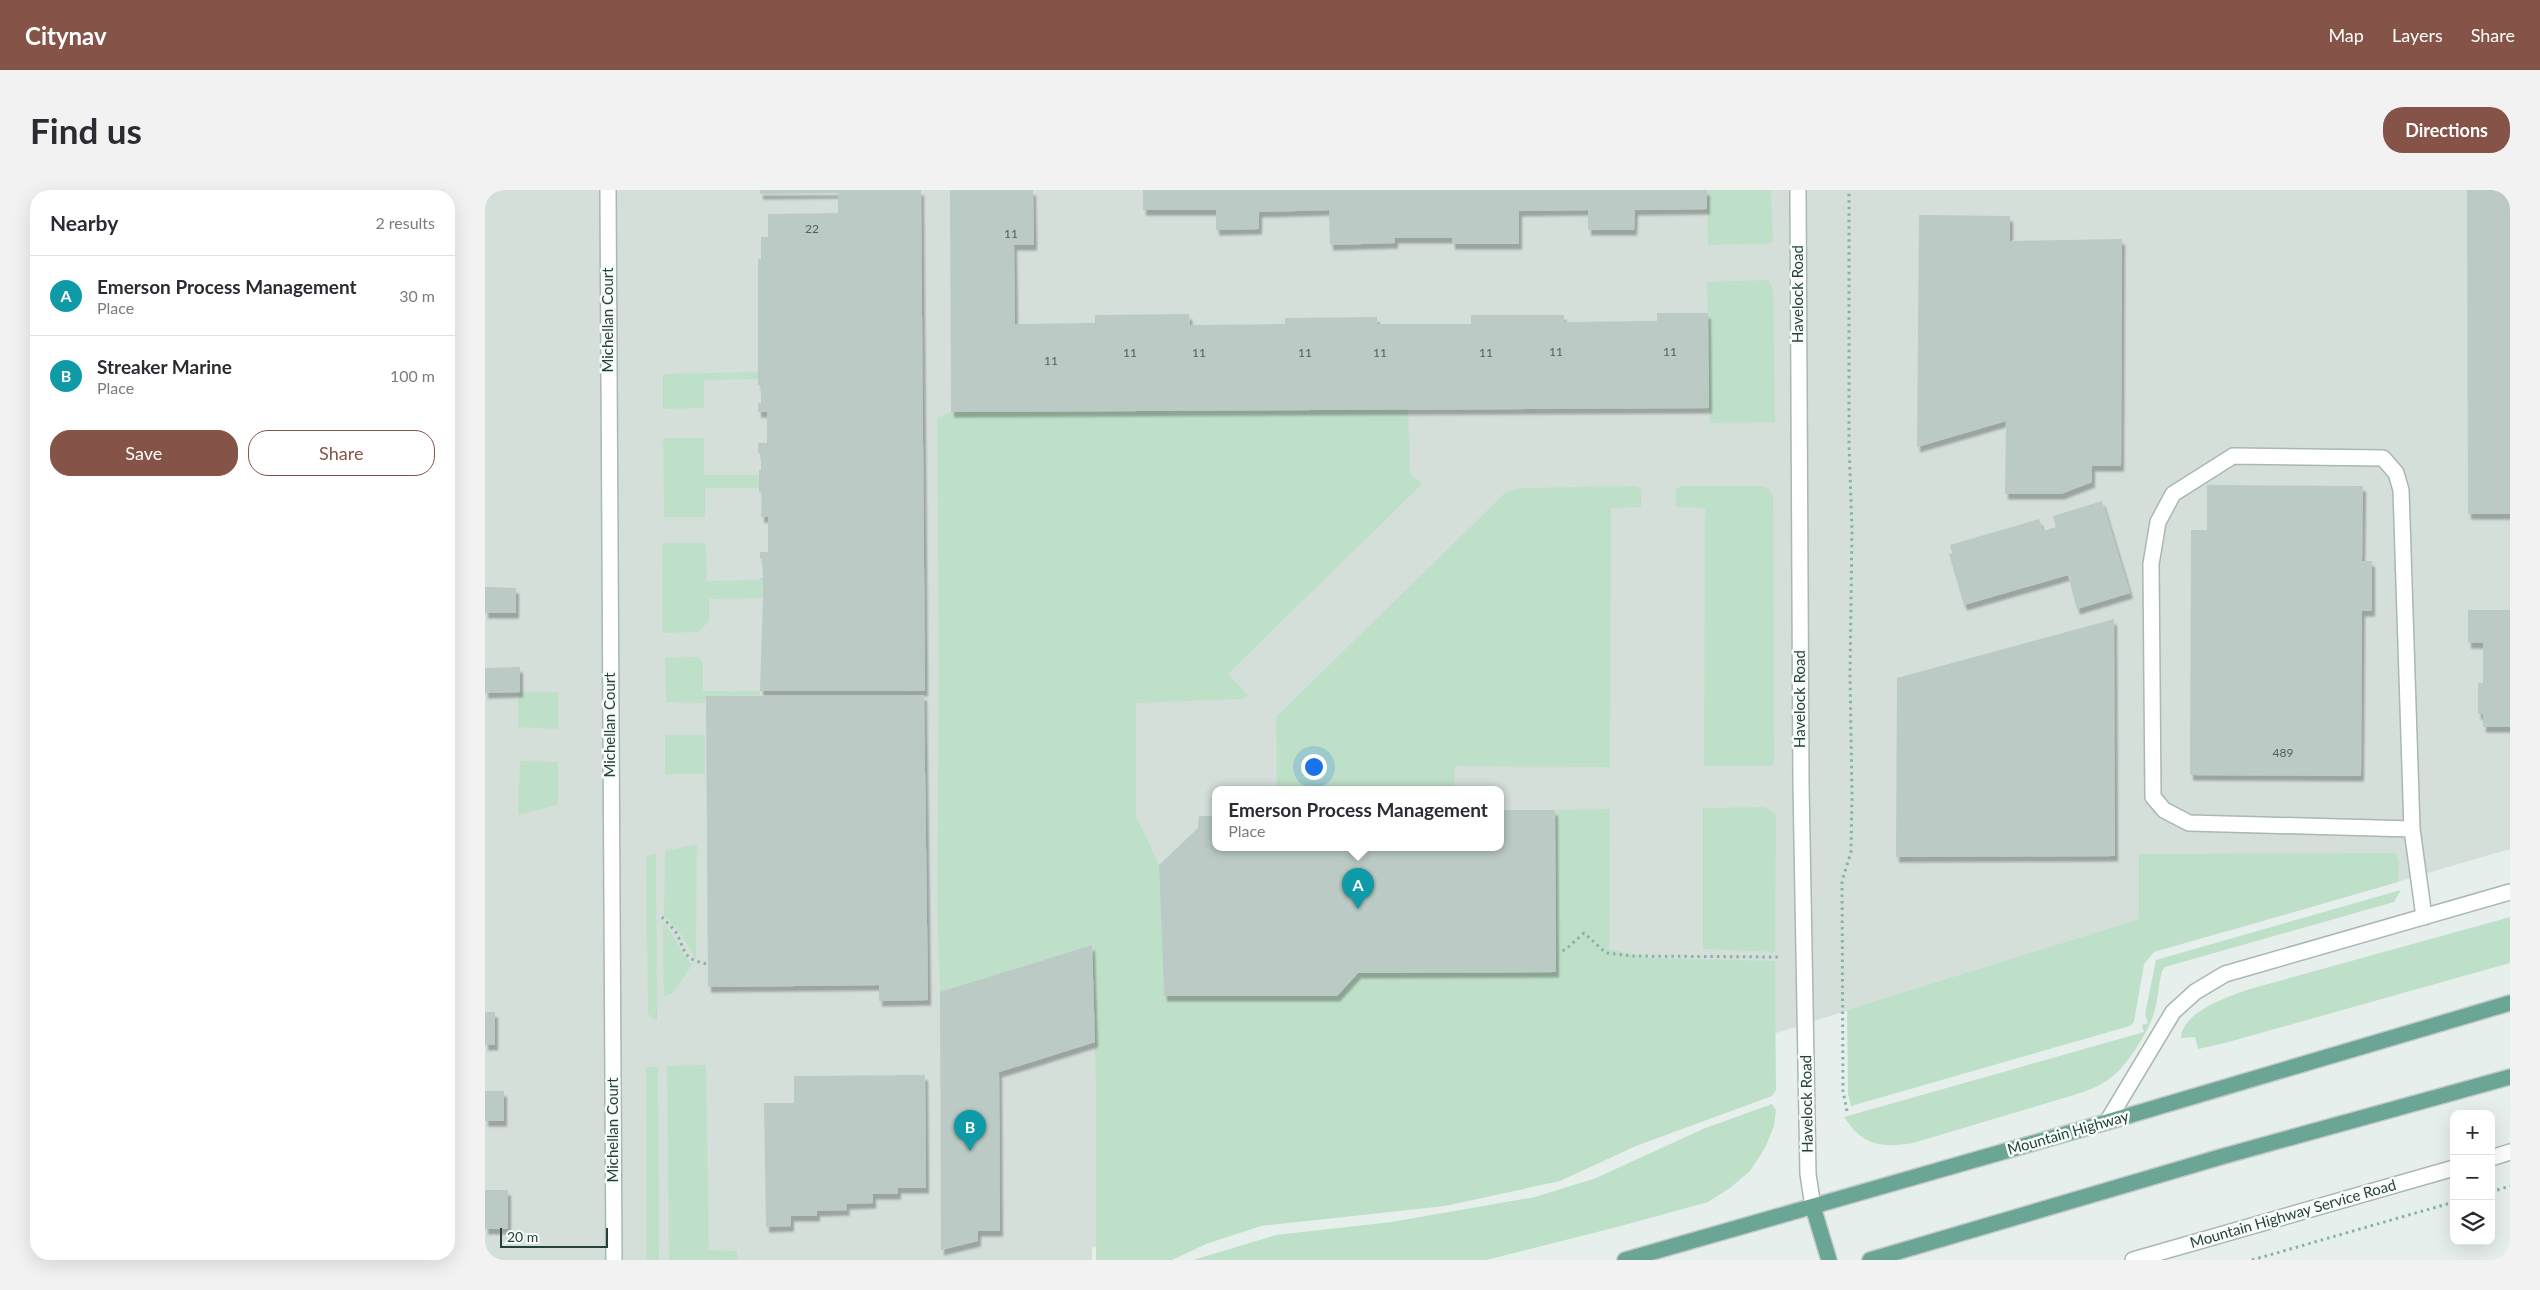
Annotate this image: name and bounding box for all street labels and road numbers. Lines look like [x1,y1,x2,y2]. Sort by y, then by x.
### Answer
street label: Havelock Road [1788,245,1806,343]
street label: Michellan Court [598,267,616,373]
street label: Havelock Road [1790,650,1808,748]
street label: Michellan Court [600,672,618,778]
street label: Havelock Road [1796,1055,1816,1153]
street label: Michellan Court [603,1077,621,1183]
street label: Mountain Highway [2005,1106,2131,1158]
street label: Mountain Highway Service Road [2188,1175,2398,1251]

